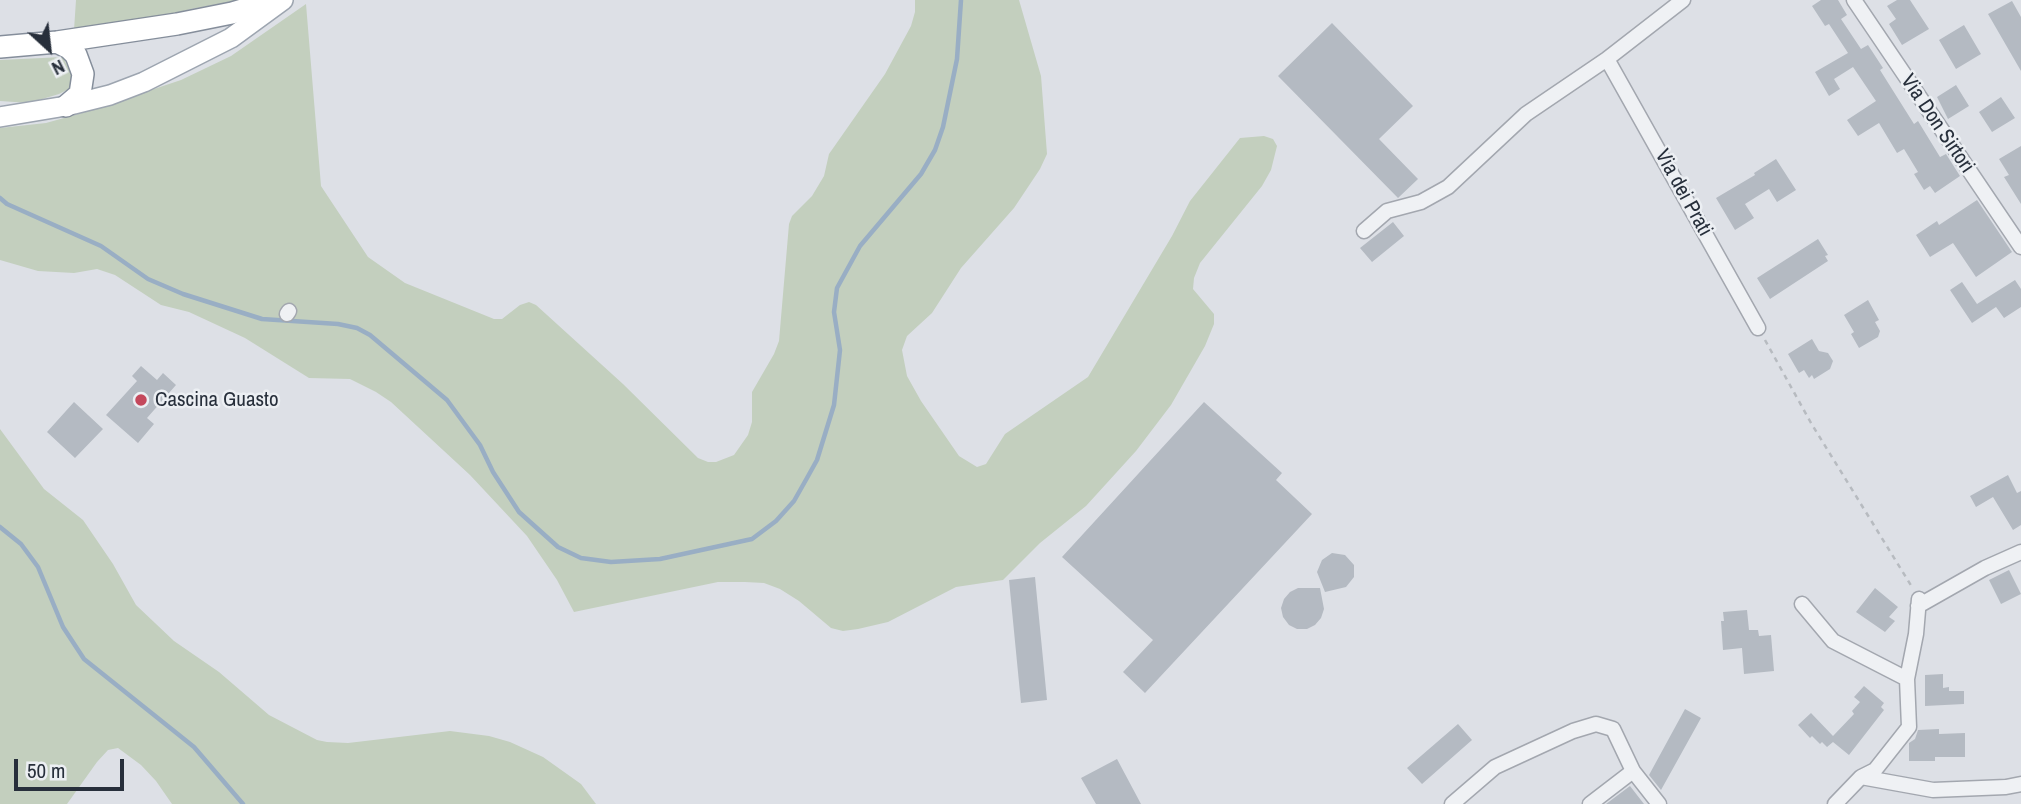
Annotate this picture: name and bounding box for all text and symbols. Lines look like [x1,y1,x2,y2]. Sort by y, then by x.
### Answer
north arrow [14,14,84,84]
text: N [48,54,69,82]
street label: Via Don Sirtori [1895,70,1979,178]
street label: Via dei Prati [1649,145,1717,241]
place label: Cascina Guasto [155,387,278,413]
marker: Cascina Guasto [133,392,149,408]
scale bar [18,744,128,788]
text: 50 m [27,756,65,785]

